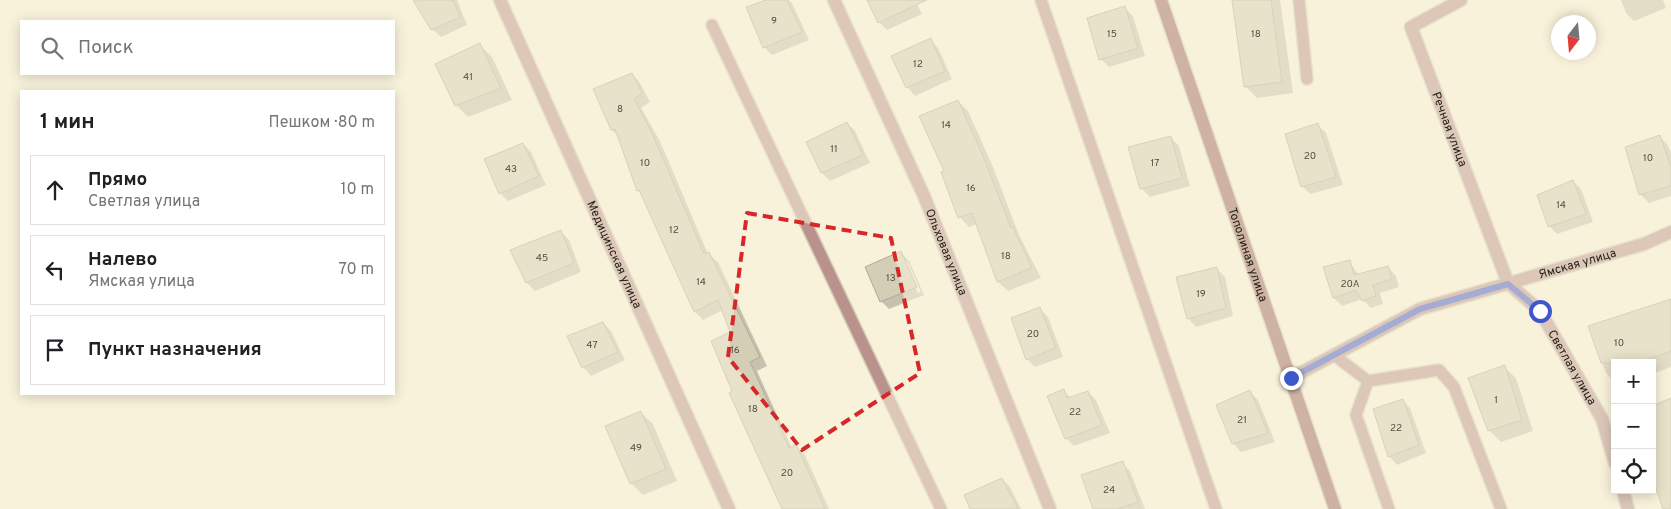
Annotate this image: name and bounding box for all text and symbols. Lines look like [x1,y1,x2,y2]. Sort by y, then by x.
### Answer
house number: 9 [771,15,777,28]
north arrow [1551,15,1596,60]
search box [20,20,395,75]
house number: 15 [1107,28,1117,41]
house number: 18 [1251,28,1261,41]
icon: search [38,34,66,62]
text: Поиск [78,36,134,60]
house number: 12 [913,58,923,71]
house number: 41 [463,71,473,84]
street label: Речная улица [1427,90,1470,169]
house number: 8 [617,103,623,116]
text: 1 мин [40,109,95,136]
text: Пешком · 80 m [269,113,375,133]
house number: 14 [941,119,951,132]
house number: 11 [830,143,838,156]
house number: 20 [1304,150,1316,163]
house number: 10 [1643,152,1653,165]
house number: 10 [640,157,650,170]
house number: 17 [1151,157,1159,170]
house number: 43 [505,163,517,176]
text: Прямо [88,168,147,192]
icon: ahead [41,176,69,204]
text: 10 m [340,180,374,200]
house number: 16 [966,182,976,195]
text: Светлая улица [88,192,200,212]
street label: Медицинская улица [582,198,645,311]
house number: 14 [1556,199,1566,212]
street label: Тополиная улица [1224,206,1271,304]
street label: Ольховая улица [921,207,970,298]
house number: 12 [669,224,679,237]
street label: Ямская улица [1537,245,1618,283]
text: Налево [88,248,157,272]
house number: 18 [1001,250,1011,263]
house number: 45 [536,252,548,265]
icon: left [41,256,69,284]
text: 70 m [339,260,374,280]
text: Ямская улица [88,272,195,292]
house number: 13 [886,272,896,285]
house number: 14 [696,276,706,289]
house number: 20А [1340,278,1360,291]
house number: 19 [1196,288,1206,301]
route start [1529,300,1552,323]
street label: Светлая улица [1544,327,1599,408]
house number: 20 [1027,328,1039,341]
icon: arrive [41,336,69,364]
house number: 10 [1614,337,1624,350]
text: Пункт назначения [88,338,262,362]
house number: 47 [586,339,598,352]
house number: 16 [730,344,740,357]
map controls [1611,359,1656,494]
button: + [1611,359,1656,404]
route end [1280,367,1303,390]
house number: 1 [1494,394,1498,407]
house number: 18 [748,403,758,416]
button: − [1611,404,1656,449]
house number: 22 [1069,406,1081,419]
house number: 21 [1237,414,1247,427]
house number: 22 [1390,422,1402,435]
house number: 49 [630,442,642,455]
button: locate [1611,449,1656,494]
house number: 20 [781,467,793,480]
house number: 24 [1103,484,1115,497]

